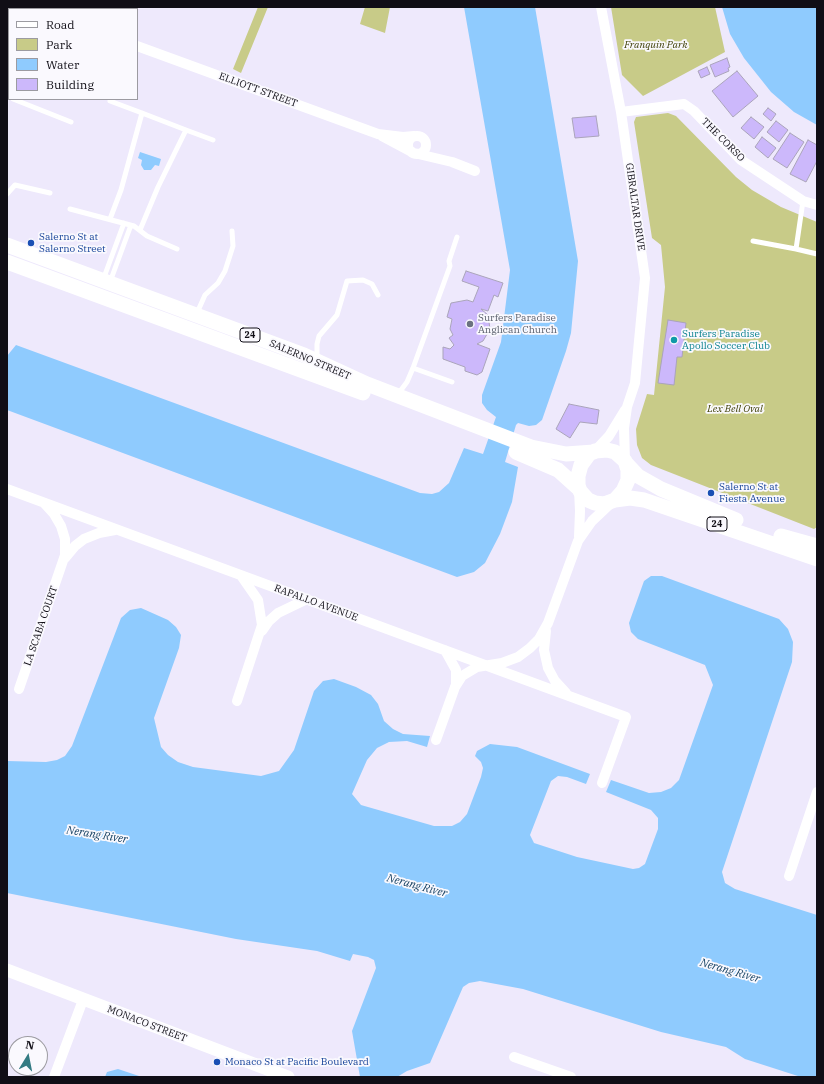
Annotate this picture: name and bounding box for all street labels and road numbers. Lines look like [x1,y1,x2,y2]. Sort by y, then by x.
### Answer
street label: ELLIOTT STREET [217,70,299,110]
street label: THE CORSO [699,116,747,164]
street label: GIBRALTAR DRIVE [623,162,647,252]
road number: 24 [240,328,260,342]
street label: SALERNO STREET [267,337,353,383]
road number: 24 [707,517,727,531]
street label: RAPALLO AVENUE [272,582,360,624]
street label: LA SCABA COURT [22,584,60,668]
street label: MONACO STREET [105,1003,189,1045]

